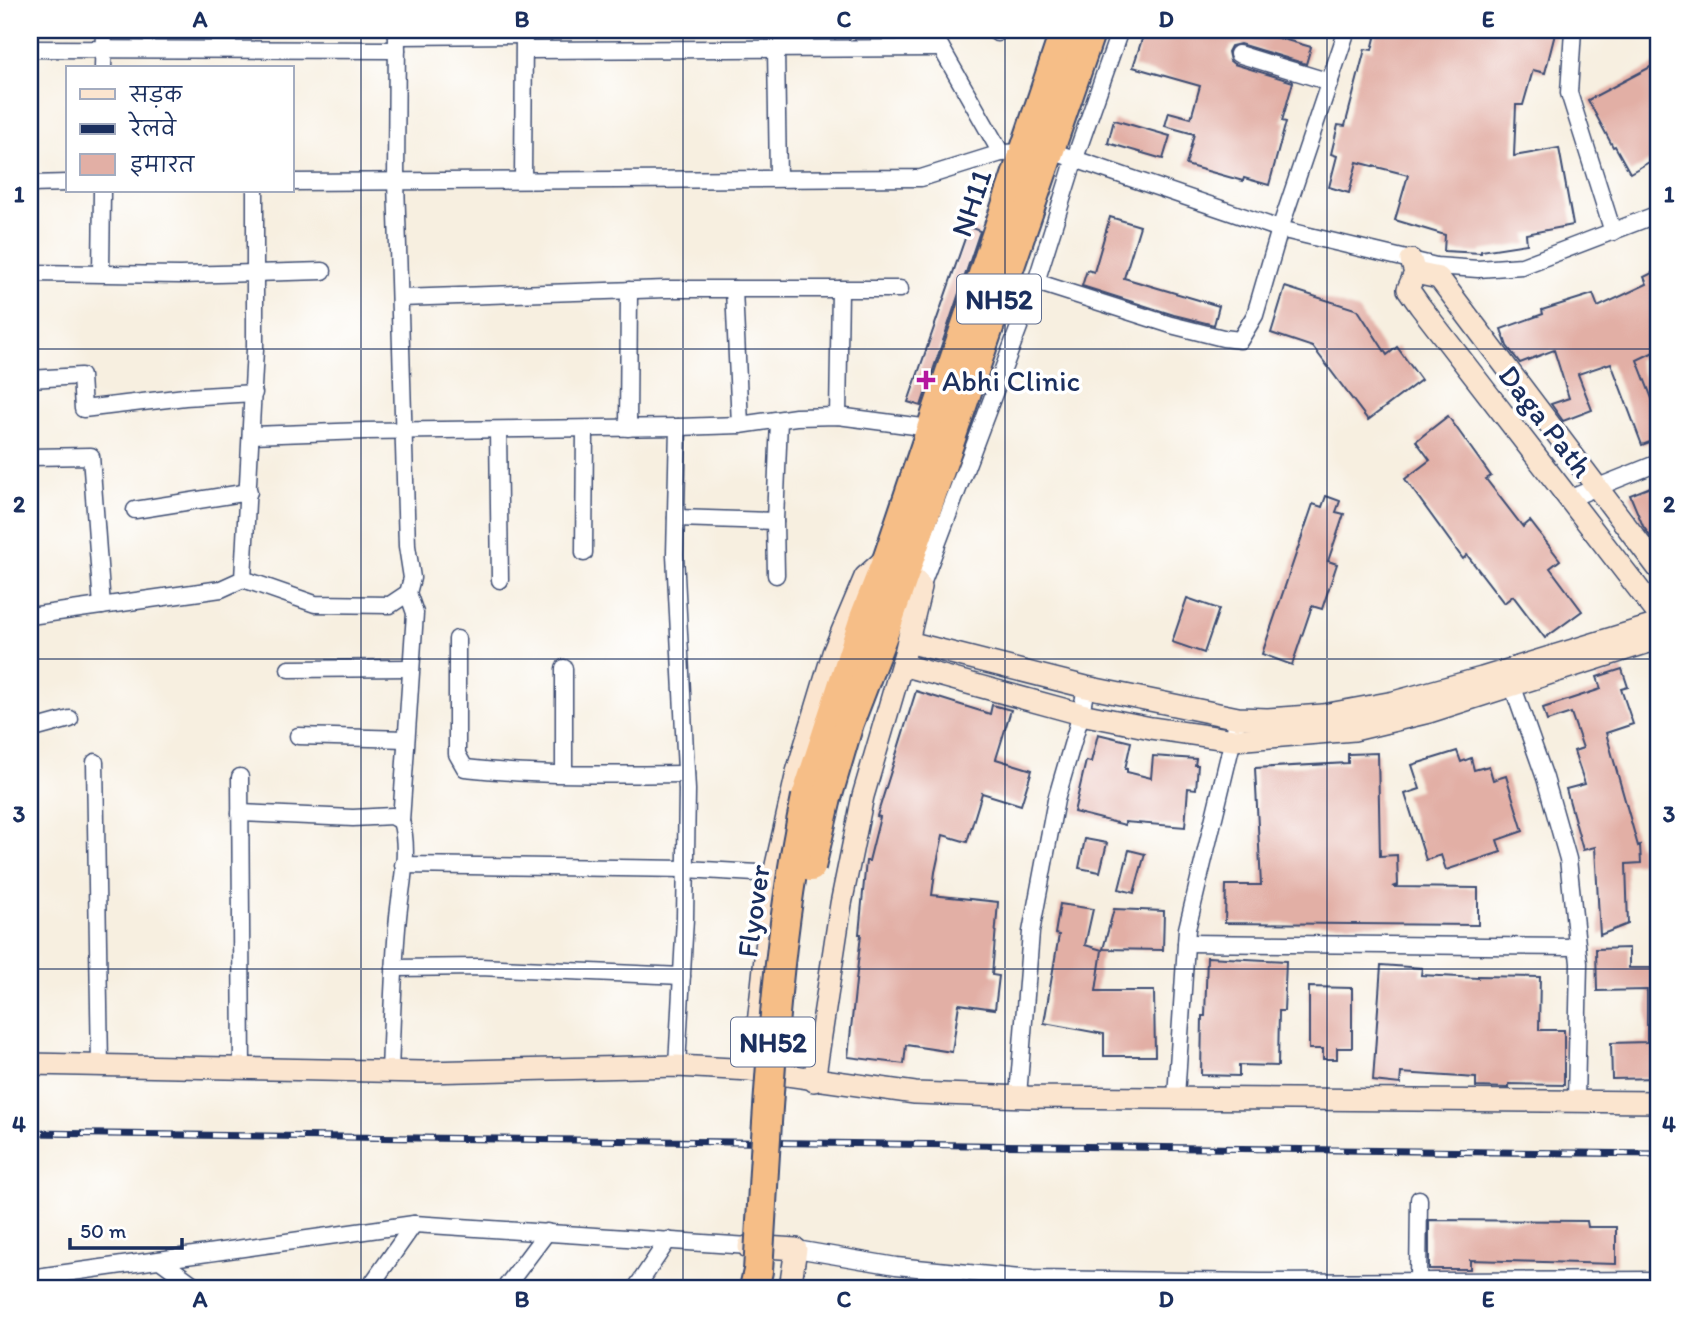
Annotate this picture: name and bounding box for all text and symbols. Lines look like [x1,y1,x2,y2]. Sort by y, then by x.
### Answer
text: A [192,5,208,33]
text: B [515,5,530,33]
text: C [837,5,852,33]
text: D [1158,5,1174,33]
text: E [1482,5,1495,33]
legend [66,66,294,192]
text: सड़क [129,82,183,108]
text: रेलवे [127,111,177,141]
text: इमारत [130,152,196,177]
street label: NH11 [942,164,1000,242]
text: 1 [14,180,25,208]
text: 1 [1664,180,1675,208]
road number: NH52 [957,274,1041,324]
street label: Daga Path [1491,357,1601,485]
place label: Abhi Clinic [942,362,1080,399]
marker: Abhi Clinic [916,370,936,390]
text: 2 [13,490,26,518]
text: 2 [1663,490,1676,518]
text: 3 [13,800,26,828]
text: 3 [1663,800,1676,828]
street label: Flyover [728,862,778,960]
road number: NH52 [731,1018,815,1066]
text: 4 [12,1110,26,1138]
text: 4 [1662,1110,1676,1138]
scale bar [70,1206,182,1250]
text: 50 m [80,1218,127,1243]
text: A [192,1285,208,1313]
text: B [515,1285,530,1313]
text: C [837,1285,852,1313]
text: D [1158,1285,1174,1313]
text: E [1482,1285,1495,1313]

